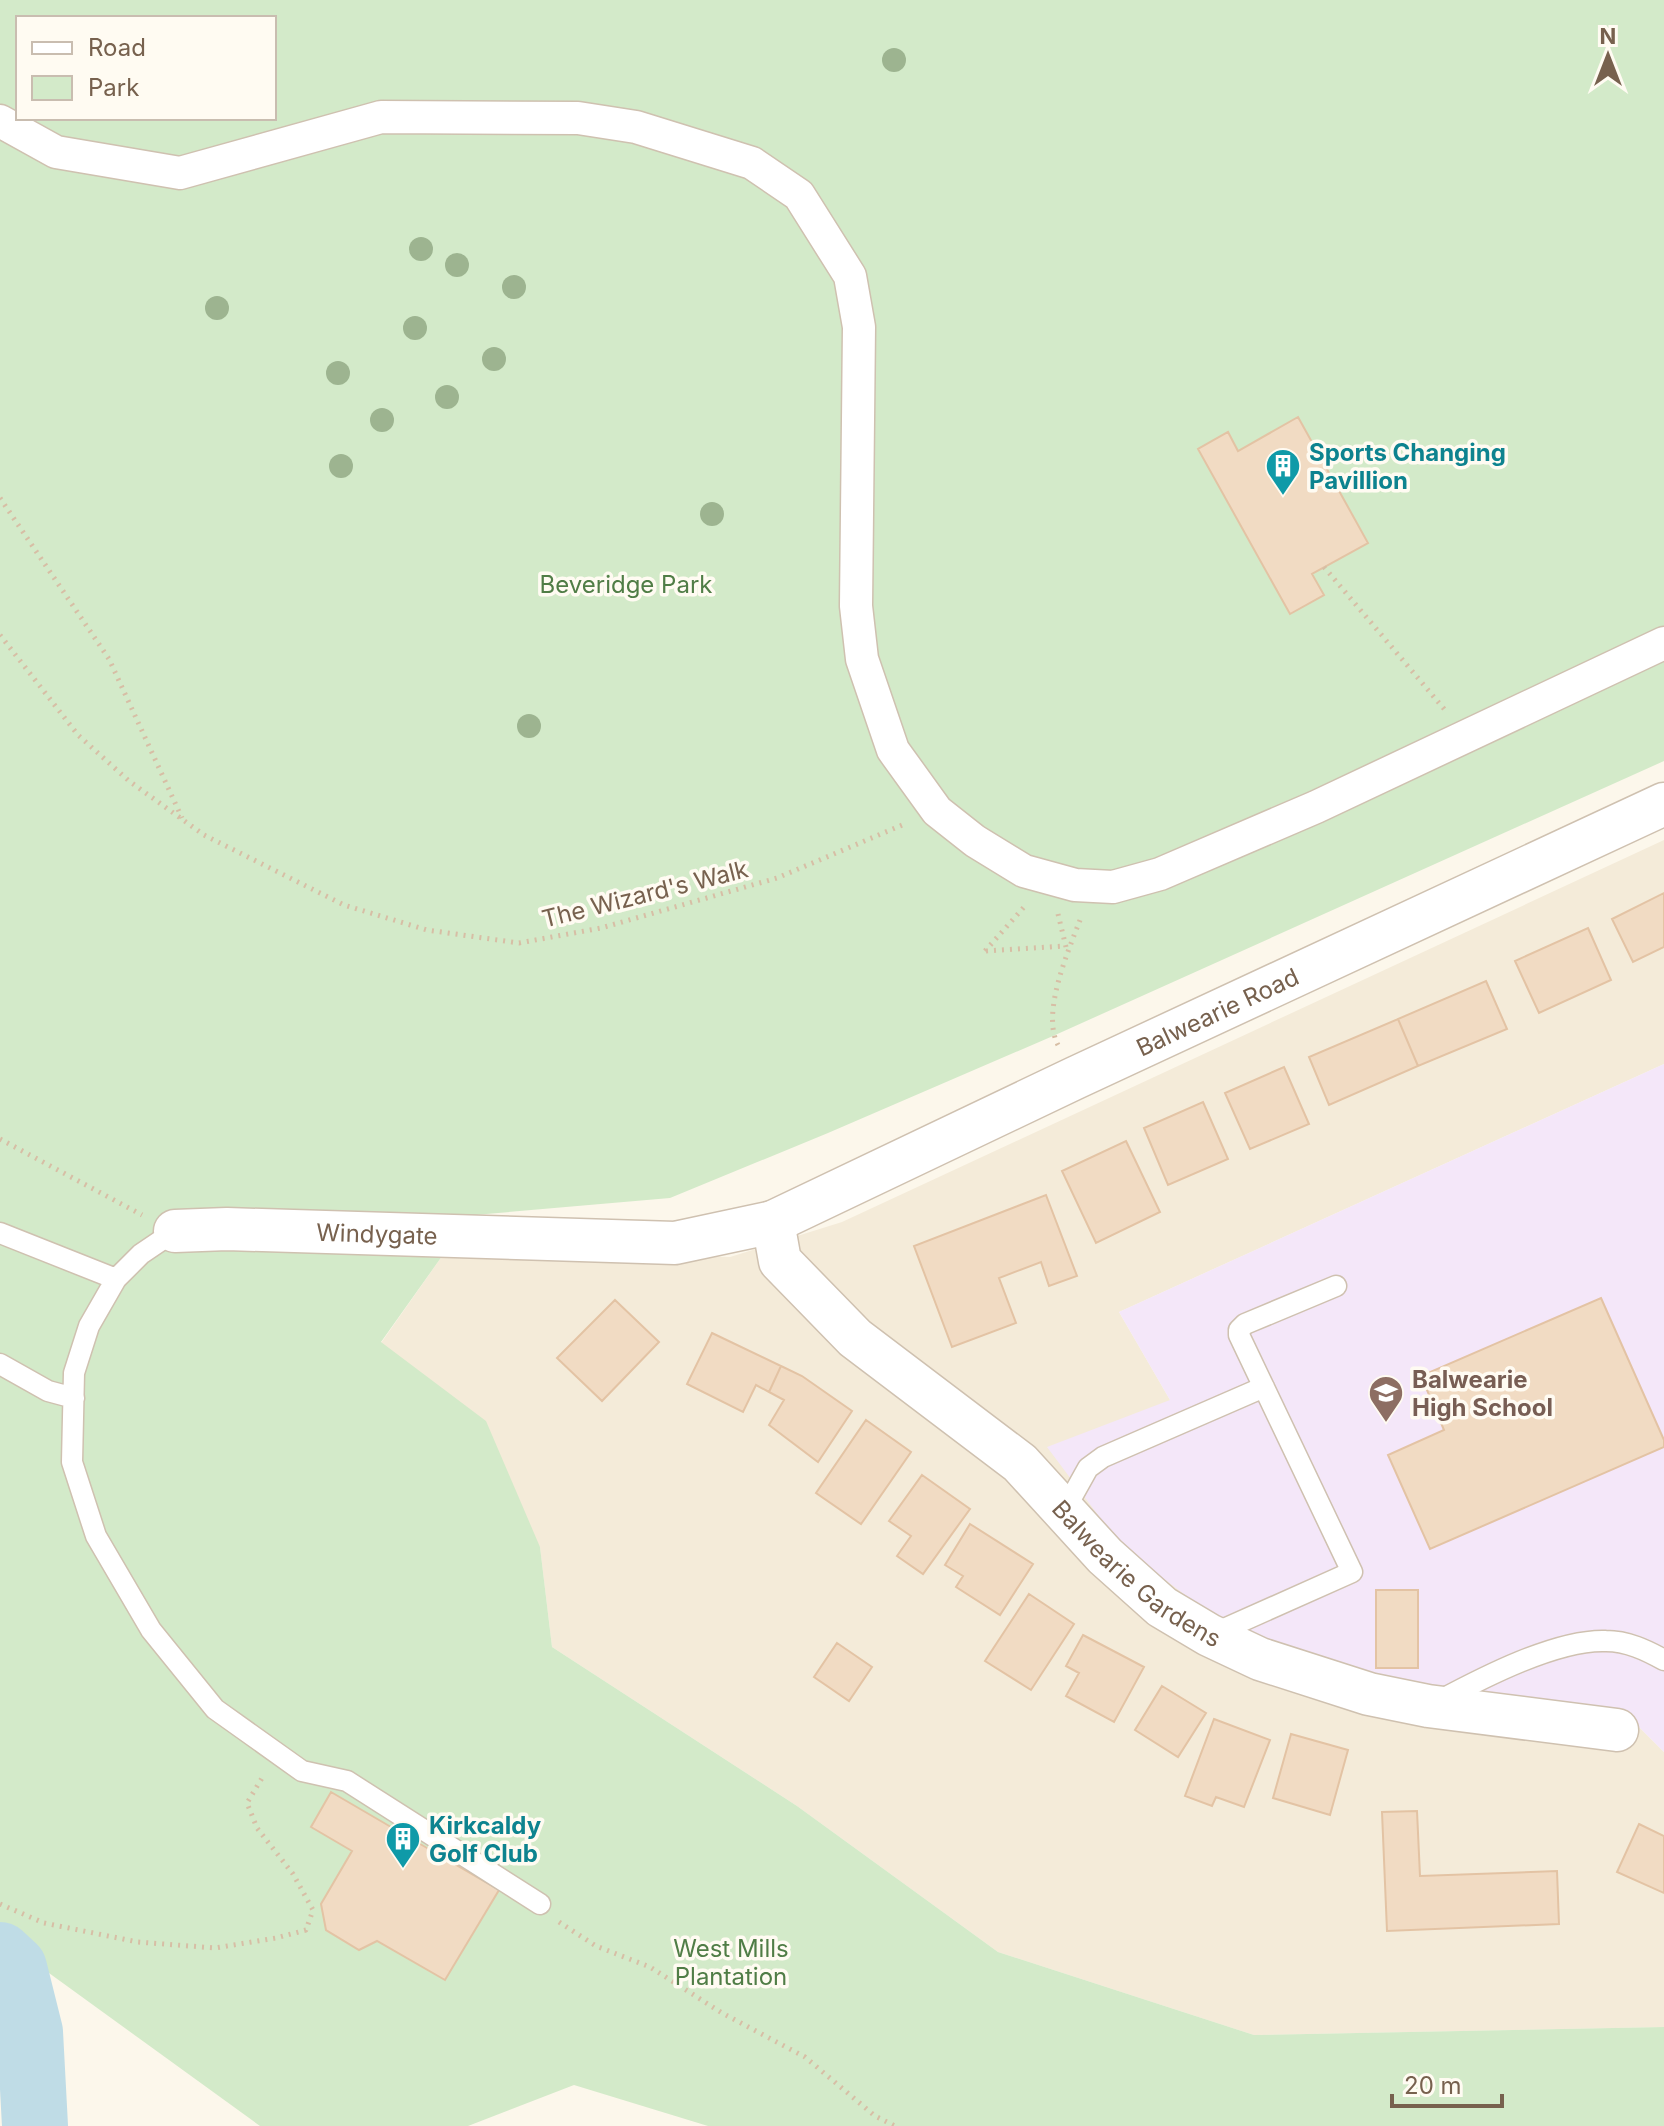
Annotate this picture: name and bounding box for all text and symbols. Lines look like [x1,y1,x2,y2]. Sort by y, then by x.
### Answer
legend [16,16,276,120]
north arrow [1568,16,1648,96]
text: N [1600,23,1616,49]
text: Road [88,33,146,62]
text: Park [88,73,139,102]
place label: Sports Changing Pavillion [1309,438,1506,495]
building icon: Sports Changing Pavillion [1264,447,1302,497]
park label: Beveridge Park [539,570,713,599]
street label: The Wizard's Walk [539,854,751,934]
street label: Balwearie Road [1131,962,1303,1062]
street label: Windygate [316,1217,438,1250]
place label: Balwearie High School [1412,1365,1553,1422]
school or university icon: Balwearie High School [1367,1374,1405,1424]
street label: Balwearie Gardens [1046,1494,1226,1653]
place label: Kirkcaldy Golf Club [429,1811,542,1868]
building icon: Kirkcaldy Golf Club [384,1820,422,1870]
park label: West Mills Plantation [673,1934,789,1991]
scale bar [1392,2058,1502,2108]
text: 20 m [1404,2071,1462,2100]

